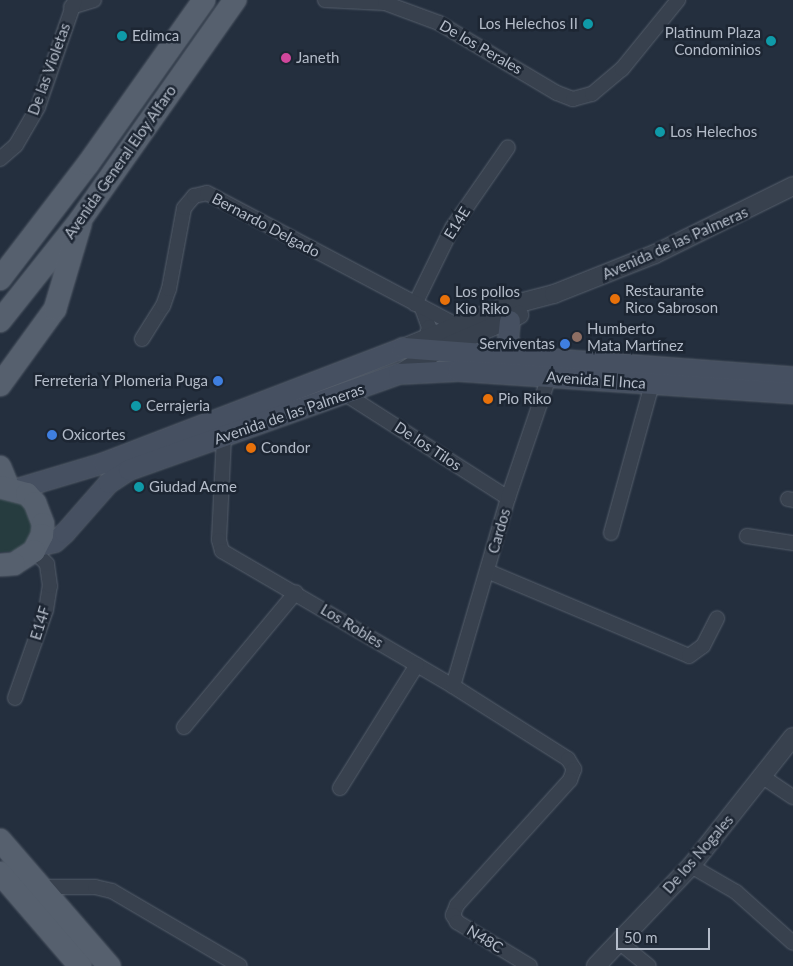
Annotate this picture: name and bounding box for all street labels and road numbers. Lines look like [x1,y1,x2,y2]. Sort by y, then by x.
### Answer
street label: De los Perales [436,16,526,78]
street label: De las Violetas [24,20,74,118]
street label: Avenida General Eloy Alfaro [60,82,180,242]
street label: Bernardo Delgado [209,189,323,261]
street label: Avenida de las Palmeras [599,203,751,283]
street label: E14E [440,204,474,242]
street label: Avenida El Inca [546,368,646,392]
street label: Avenida de las Palmeras [212,380,366,448]
street label: De los Tilos [391,418,465,474]
street label: Cardos [484,506,514,556]
street label: Los Robles [317,600,387,652]
street label: E14F [26,604,54,642]
street label: De los Nogales [659,811,737,897]
street label: N48C [464,921,506,957]

